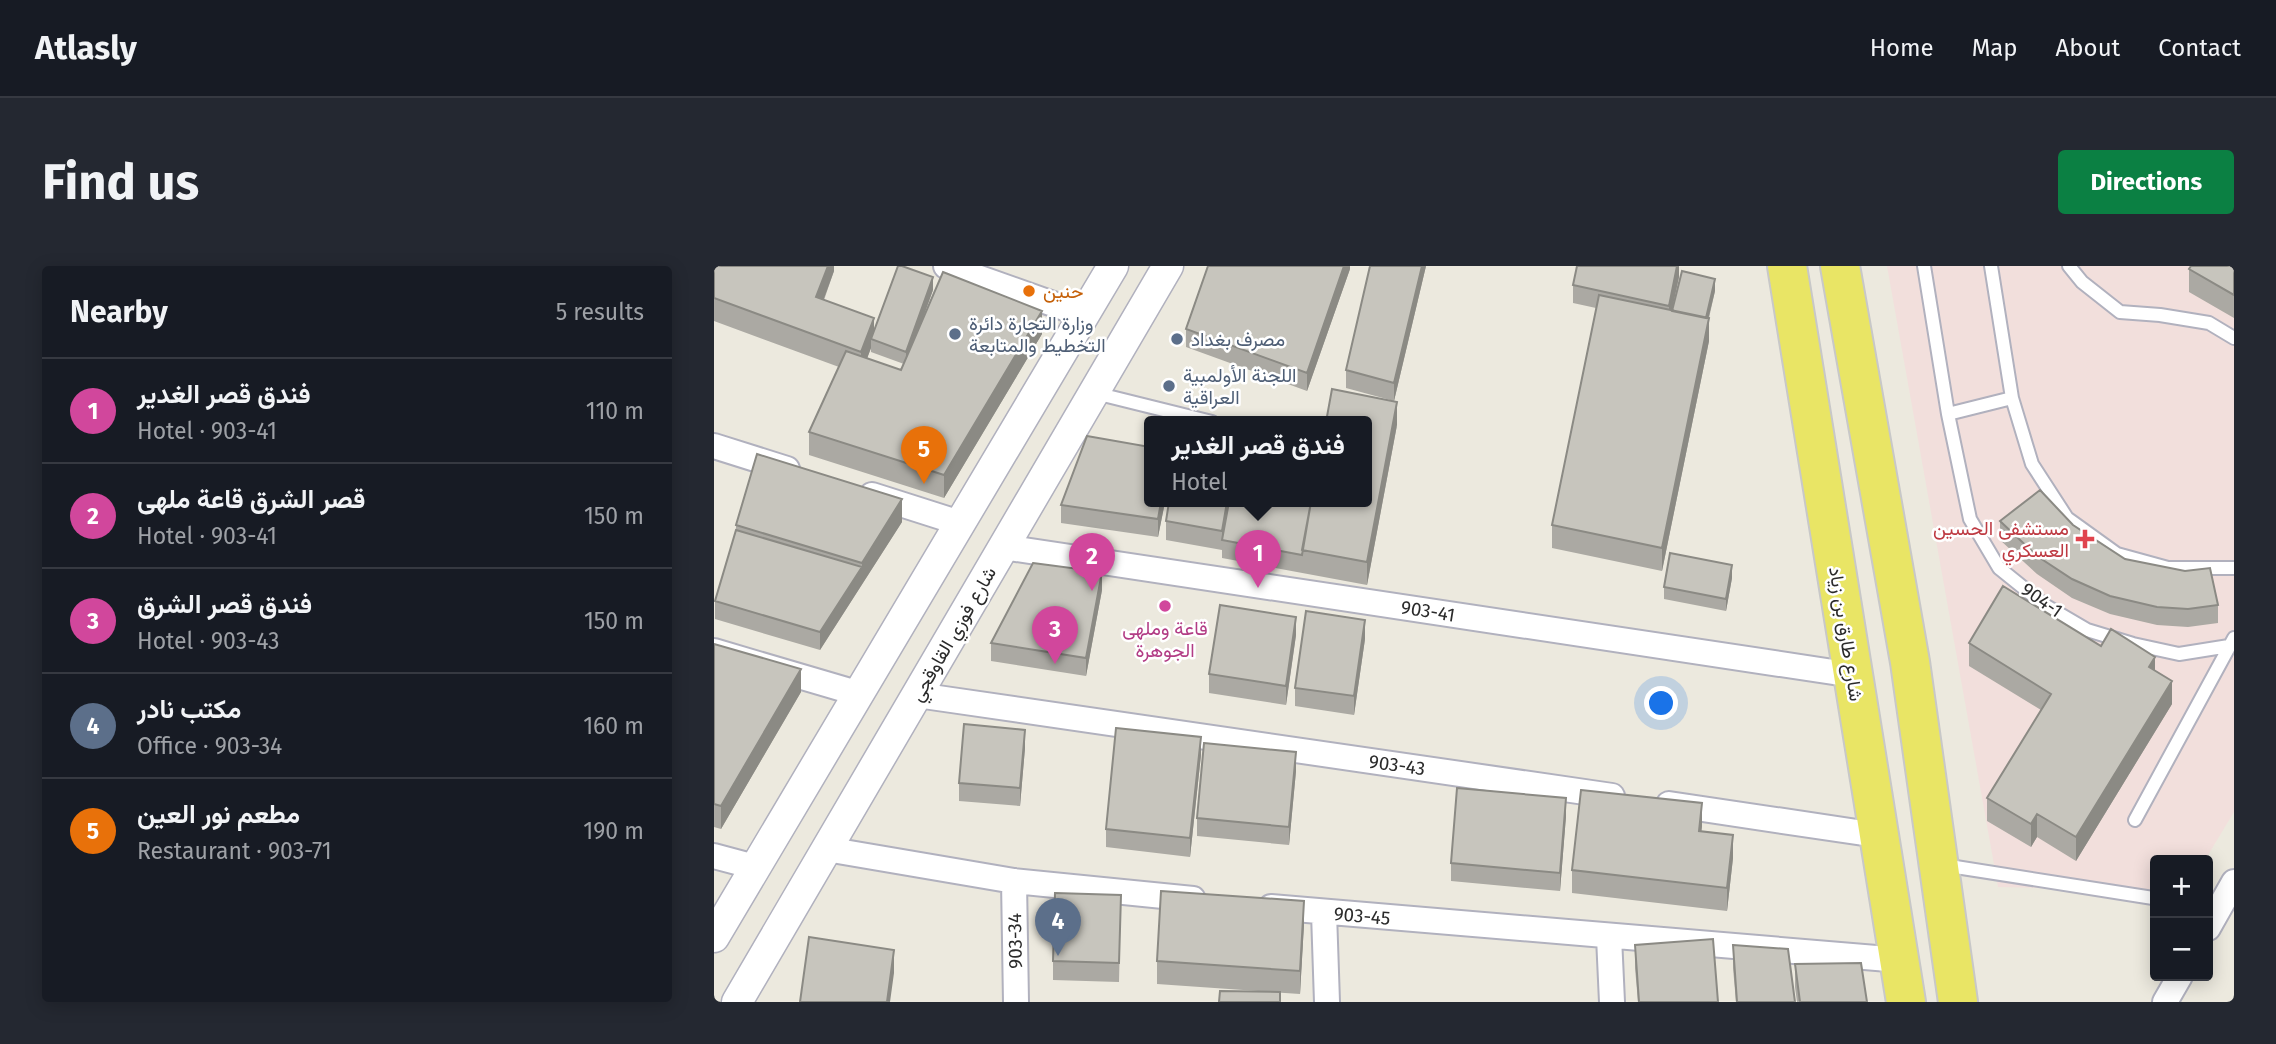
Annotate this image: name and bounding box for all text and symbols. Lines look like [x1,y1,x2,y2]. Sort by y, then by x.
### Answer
text: Atlasly [35,28,137,68]
text: Home [1870,34,1934,62]
text: Map [1972,34,2018,62]
text: About [2056,34,2120,62]
text: Contact [2158,34,2241,62]
button: Directions [2058,150,2234,214]
text: Find us [42,153,199,212]
place label: حنين [1043,280,1083,303]
marker: حنين [1021,283,1037,299]
text: Nearby [70,294,168,330]
text: 5 results [556,298,644,326]
place label: وزارة التجارة دائرة التخطيط والمتابعة [969,312,1106,357]
marker: وزارة التجارة دائرة التخطيط والمتابعة [947,326,963,342]
place label: مصرف بغداد [1191,328,1285,351]
marker: مصرف بغداد [1169,331,1185,347]
place label: اللجنة الأولمبية العراقية [1183,364,1297,409]
marker: اللجنة الأولمبية العراقية [1161,378,1177,394]
text: فندق قصر الغدير [137,379,311,410]
text: 1 [88,397,98,425]
text: 110 m [586,397,644,425]
popup [1144,416,1372,507]
text: Hotel · 903-41 [137,417,277,445]
pin: 5 [901,426,947,484]
text: فندق قصر الغدير [1171,430,1345,461]
text: Hotel [1171,468,1227,496]
text: قصر الشرق قاعة ملهى [137,484,365,515]
text: 2 [87,502,99,530]
text: 150 m [584,502,644,530]
place label: مستشفى الحسين العسكري [1933,517,2069,566]
text: Hotel · 903-41 [137,522,277,550]
marker: مستشفى الحسين العسكري [2075,529,2095,549]
pin: 1 [1235,530,1281,588]
pin: 2 [1069,533,1115,591]
street label: شارع فوزي القاوقجي [905,562,1004,708]
street label: شارع طارق بن زياد [1823,565,1868,703]
street label: 904-1 [2017,578,2067,622]
text: فندق قصر الشرق [137,589,312,620]
street label: 903-41 [1399,595,1457,627]
marker: قاعة وملهى الجوهرة [1157,598,1173,614]
pin: 3 [1032,606,1078,664]
text: 3 [87,607,99,635]
text: 150 m [584,607,644,635]
place label: قاعة وملهى الجوهرة [1122,617,1208,662]
text: Hotel · 903-43 [137,627,280,655]
your location [1644,686,1678,720]
text: مكتب نادر [137,694,242,725]
text: 4 [87,712,100,740]
text: 160 m [583,712,644,740]
text: Office · 903-34 [137,732,282,760]
street label: 903-43 [1367,750,1427,780]
text: مطعم نور العين [137,799,300,830]
text: 5 [87,817,99,845]
text: 190 m [583,817,644,845]
text: Restaurant · 903-71 [137,837,332,865]
map controls [2150,855,2213,981]
button: + [2150,855,2213,918]
pin: 4 [1035,898,1081,956]
street label: 903-45 [1333,902,1391,930]
street label: 903-34 [1003,913,1027,969]
button: − [2150,918,2213,981]

